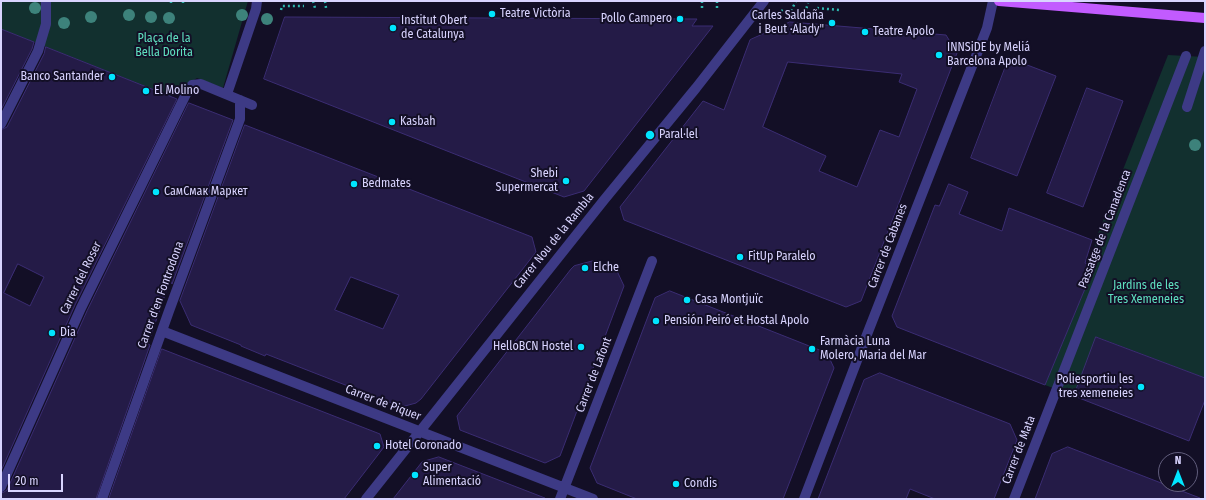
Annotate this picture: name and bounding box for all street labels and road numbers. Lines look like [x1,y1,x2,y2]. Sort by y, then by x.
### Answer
street label: Passatge de la Canadenca [1076,168,1134,290]
street label: Carrer Nou de la Rambla [511,190,597,292]
street label: Carrer de Cabanes [865,202,911,290]
street label: Carrer del Roser [57,239,105,317]
street label: Carrer d'en Fontrodona [135,239,187,351]
street label: Carrer de Lafont [573,335,615,415]
street label: Carrer de Piquer [343,382,423,424]
street label: Carrer de Mata [999,414,1039,486]

